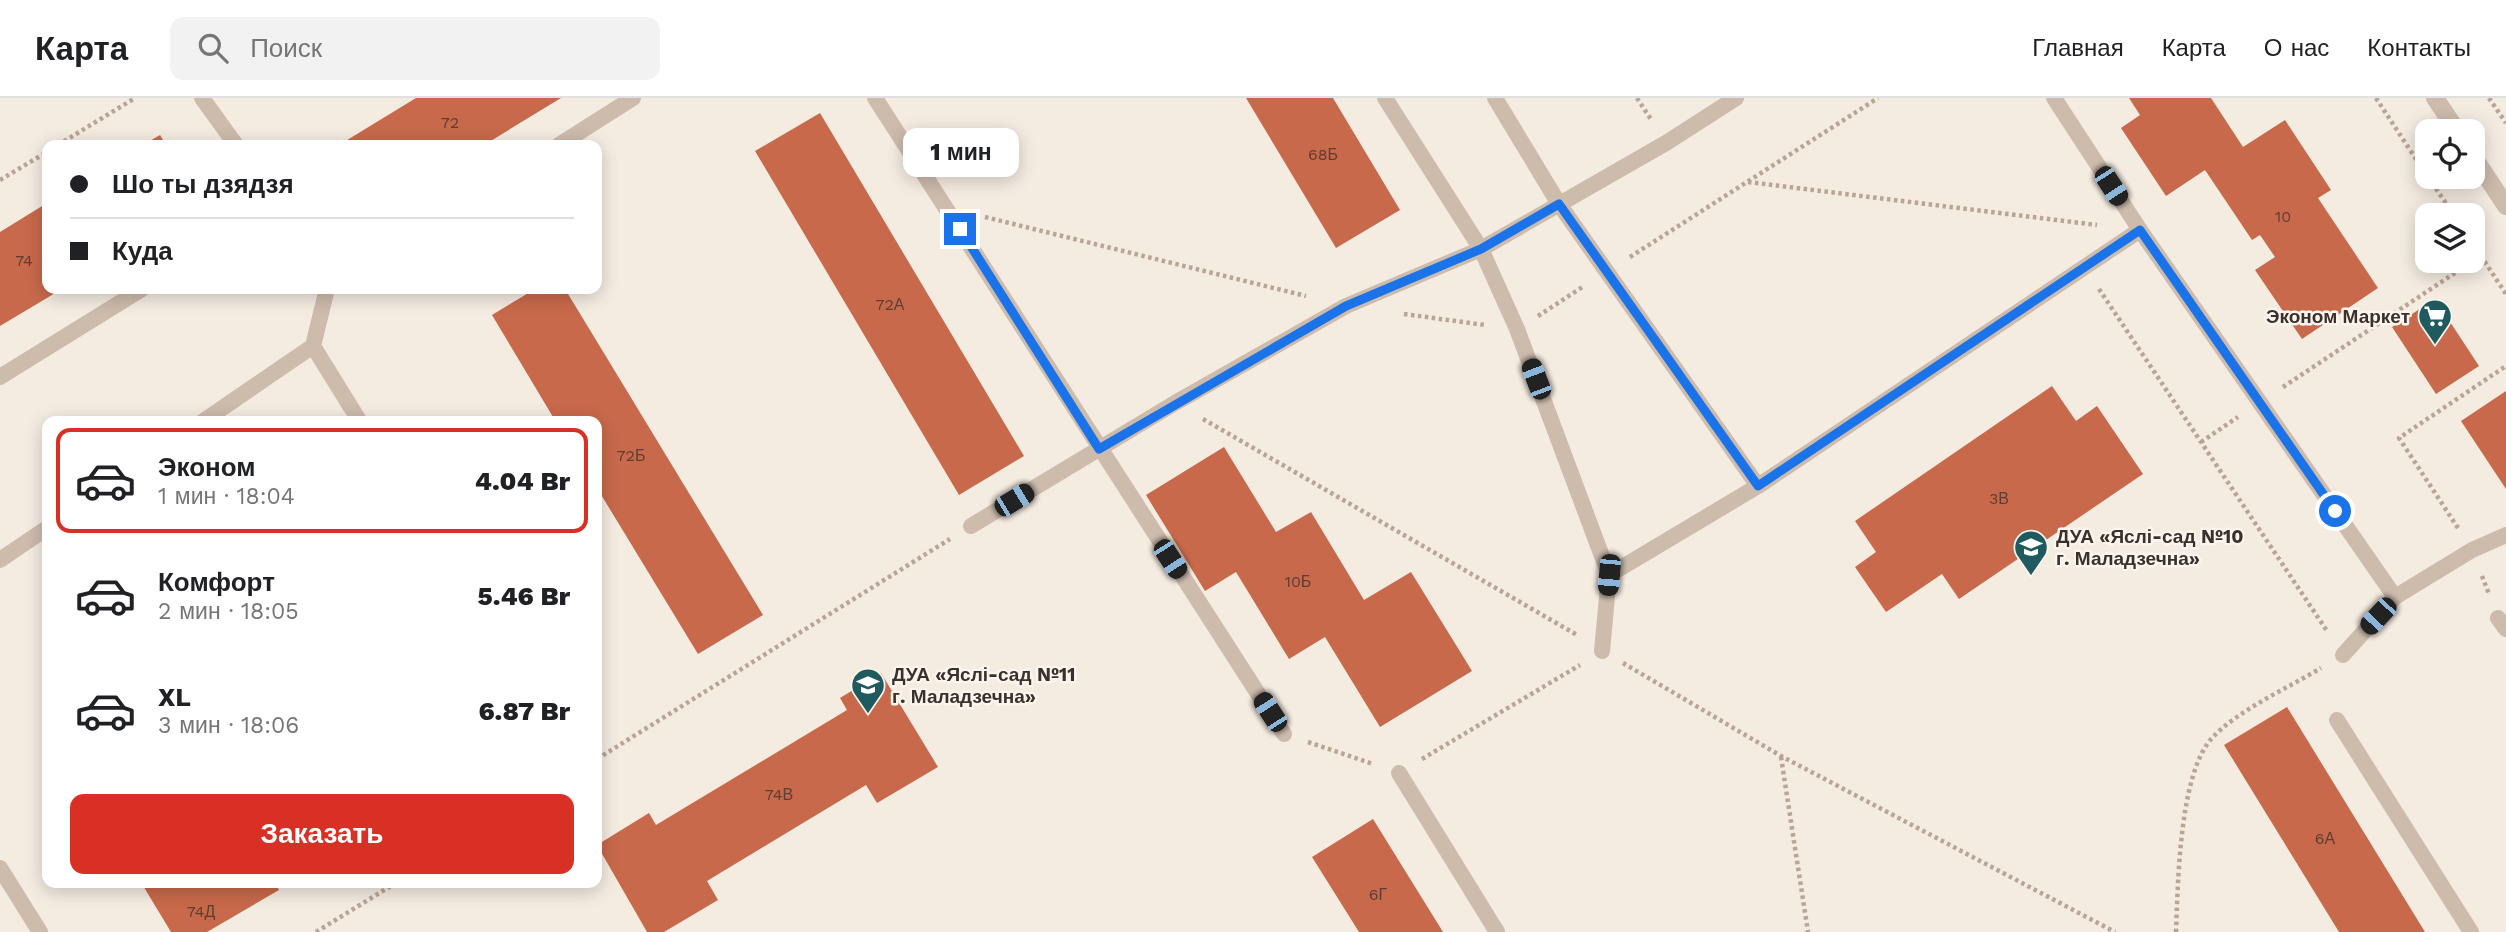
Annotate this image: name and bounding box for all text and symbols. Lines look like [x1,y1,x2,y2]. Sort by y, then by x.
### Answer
search box [170,17,660,80]
text: Карта [35,29,128,68]
icon: search [194,29,232,67]
text: Поиск [250,33,322,63]
text: Главная [2032,34,2124,62]
text: Карта [2162,34,2226,62]
text: О нас [2264,34,2329,62]
text: Контакты [2367,34,2471,62]
house number: 72 [441,113,459,132]
map controls [2415,119,2485,273]
button: locate [2415,119,2485,189]
callout: 1 мин [902,128,1018,176]
text: 1 мин [930,139,992,166]
house number: 68Б [1308,145,1338,164]
car [2091,163,2132,209]
text: Шо ты дзядзя [112,169,294,199]
button: layers [2415,203,2485,273]
house number: 10 [2275,207,2291,226]
route end [944,213,976,245]
text: Куда [112,236,173,266]
house number: 74 [15,251,33,270]
house number: 72А [876,295,905,314]
supermarket icon: Эконом Маркет [2416,297,2454,346]
place label: Эконом Маркет [2266,305,2410,328]
car [1519,356,1554,402]
house number: 72Б [617,446,645,465]
icon: car [74,449,137,512]
text: Эконом [158,452,256,482]
text: 4.04 Br [475,466,570,496]
car [991,480,1038,520]
text: 1 мин · 18:04 [158,483,295,510]
house number: 3В [1989,489,2009,508]
route start [2319,495,2351,527]
place label: ДУА «Яслі-сад №10 г. Маладзечна» [2056,525,2243,570]
school or university icon: ДУА «Яслі-сад №10 г. Маладзечна» [2012,528,2050,577]
car [1150,536,1191,582]
car [1597,553,1622,597]
icon: car [74,564,137,627]
text: Комфорт [158,567,275,597]
house number: 10Б [1285,572,1311,591]
text: 5.46 Br [478,581,570,611]
car [2356,593,2401,639]
text: 2 мин · 18:05 [158,598,299,625]
place label: ДУА «Яслі-сад №11 г. Маладзечна» [892,663,1075,708]
school or university icon: ДУА «Яслі-сад №11 г. Маладзечна» [849,666,887,715]
icon: car [74,679,137,742]
text: XL [158,682,191,712]
car [1250,689,1291,735]
text: 6.87 Br [479,696,570,726]
text: 3 мин · 18:06 [158,712,299,739]
house number: 74В [765,785,793,804]
button: Заказать [70,794,574,874]
house number: 6А [2315,829,2336,848]
house number: 6Г [1369,885,1388,904]
house number: 74Д [187,902,215,921]

